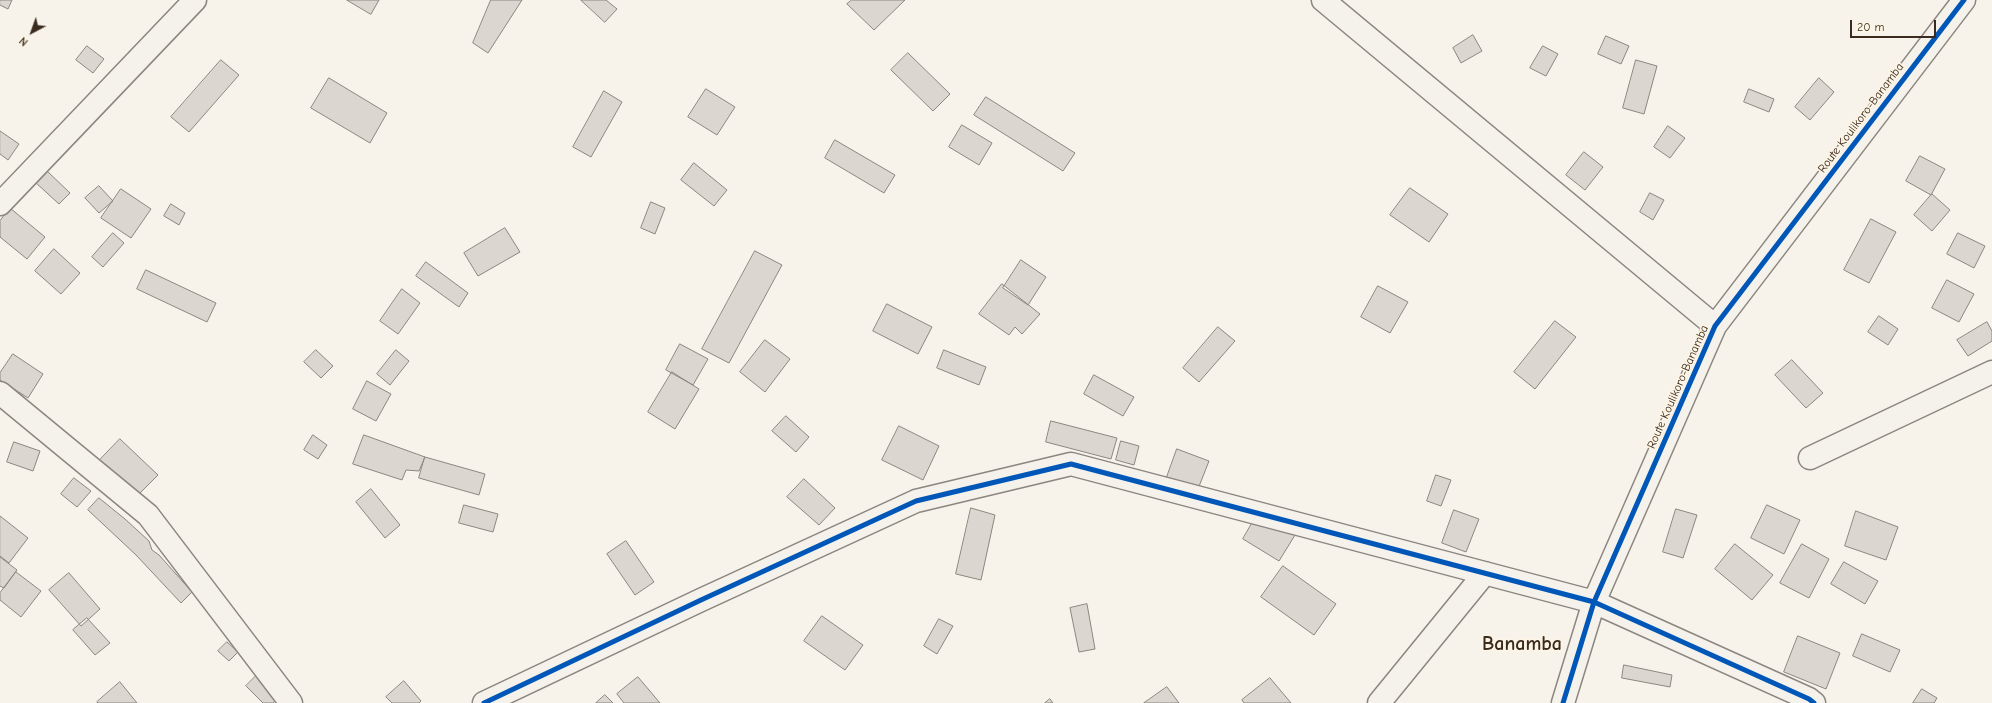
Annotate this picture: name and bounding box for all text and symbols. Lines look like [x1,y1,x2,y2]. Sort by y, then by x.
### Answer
north arrow [12,12,52,52]
scale bar [1852,12,1938,38]
text: 20 m [1857,20,1885,34]
text: N [17,34,31,49]
street label: Route Koulikoro-Banamba [1815,60,1907,176]
street label: Route Koulikoro-Banamba [1644,323,1712,451]
district label: Banamba [1482,632,1562,656]

